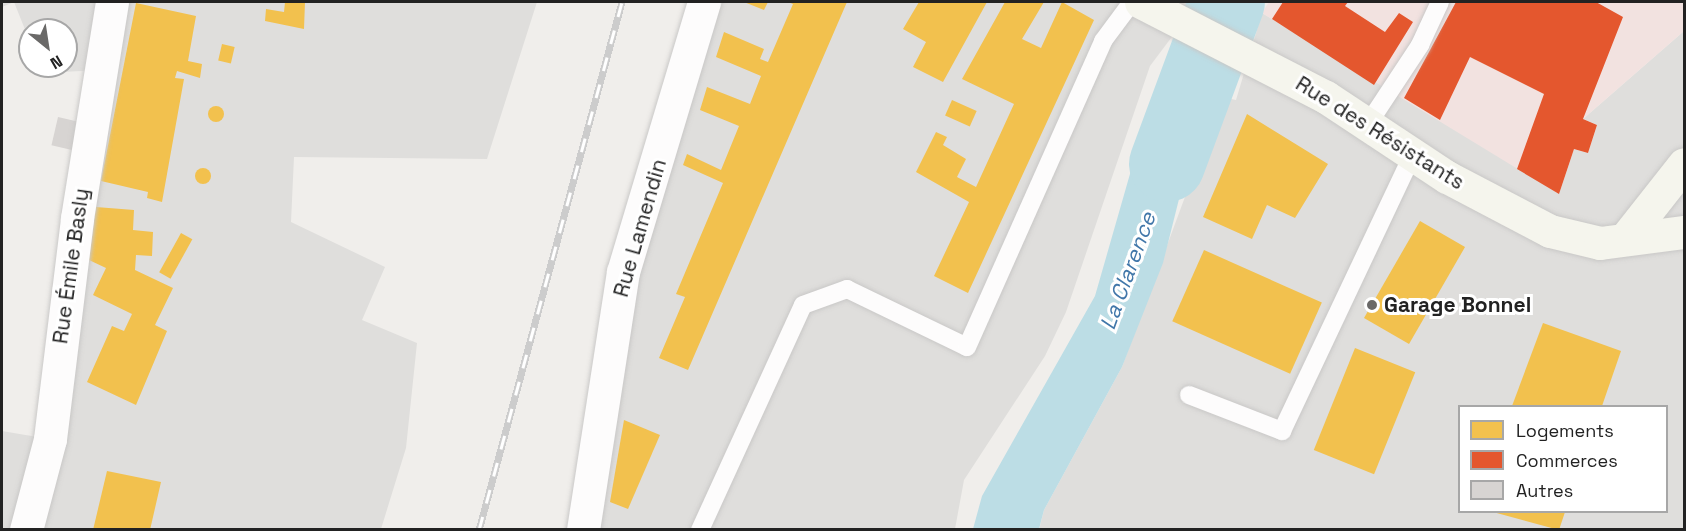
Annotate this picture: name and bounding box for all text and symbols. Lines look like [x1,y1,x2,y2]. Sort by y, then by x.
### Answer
north arrow [18,18,78,78]
text: N [46,51,66,74]
street label: Rue des Résistants [1291,71,1469,195]
street label: Rue Lamendin [608,156,672,300]
street label: Rue Émile Basly [48,187,94,345]
water label: La Clarence [1095,209,1161,333]
place label: Garage Bonnel [1384,292,1531,318]
marker: Garage Bonnel [1365,298,1379,312]
legend [1458,405,1668,513]
text: Logements [1516,419,1614,442]
text: Commerces [1516,449,1618,472]
text: Autres [1516,479,1573,502]

